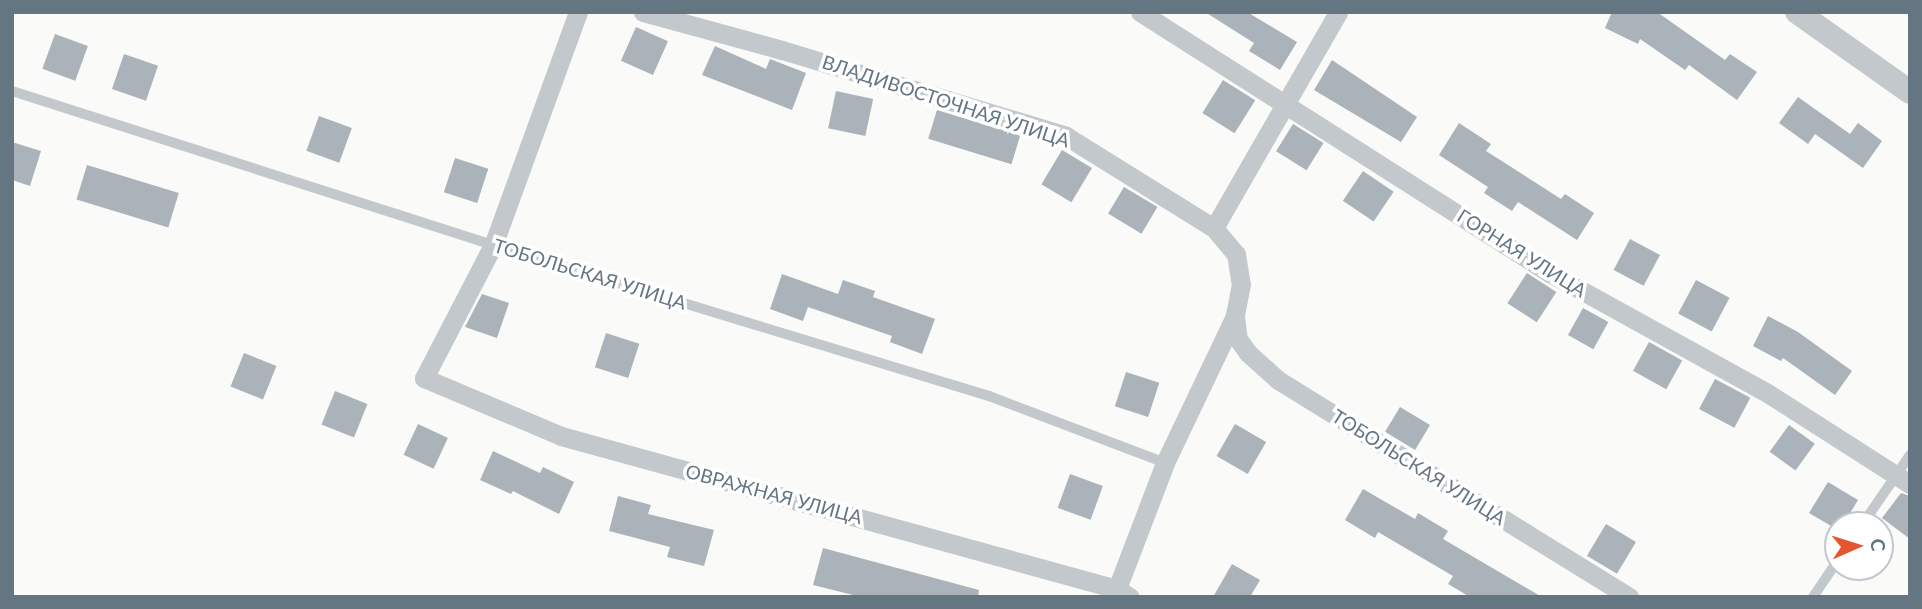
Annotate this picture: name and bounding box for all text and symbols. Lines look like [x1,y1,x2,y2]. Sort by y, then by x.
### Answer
street label: ВЛАДИВОСТОЧНАЯ УЛИЦА [819,50,1073,152]
street label: ГОРНАЯ УЛИЦА [1453,204,1591,302]
street label: ТОБОЛЬСКАЯ УЛИЦА [491,234,689,314]
street label: ТОБОЛЬСКАЯ УЛИЦА [1328,404,1510,530]
street label: ОВРАЖНАЯ УЛИЦА [683,459,865,529]
north arrow [1824,511,1894,581]
text: С [1867,538,1890,552]

